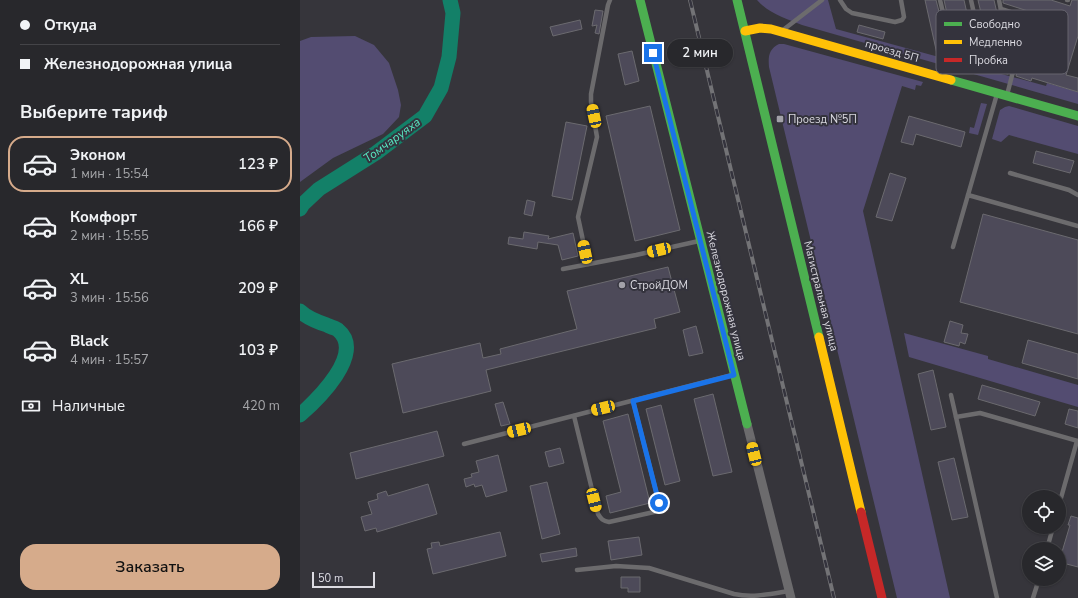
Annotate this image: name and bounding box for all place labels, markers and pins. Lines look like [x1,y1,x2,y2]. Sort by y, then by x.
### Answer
place label: Проезд №5П [788,112,857,127]
marker: Проезд №5П [775,114,785,124]
place label: СтройДОМ [630,278,688,293]
marker: СтройДОМ [617,280,627,290]

